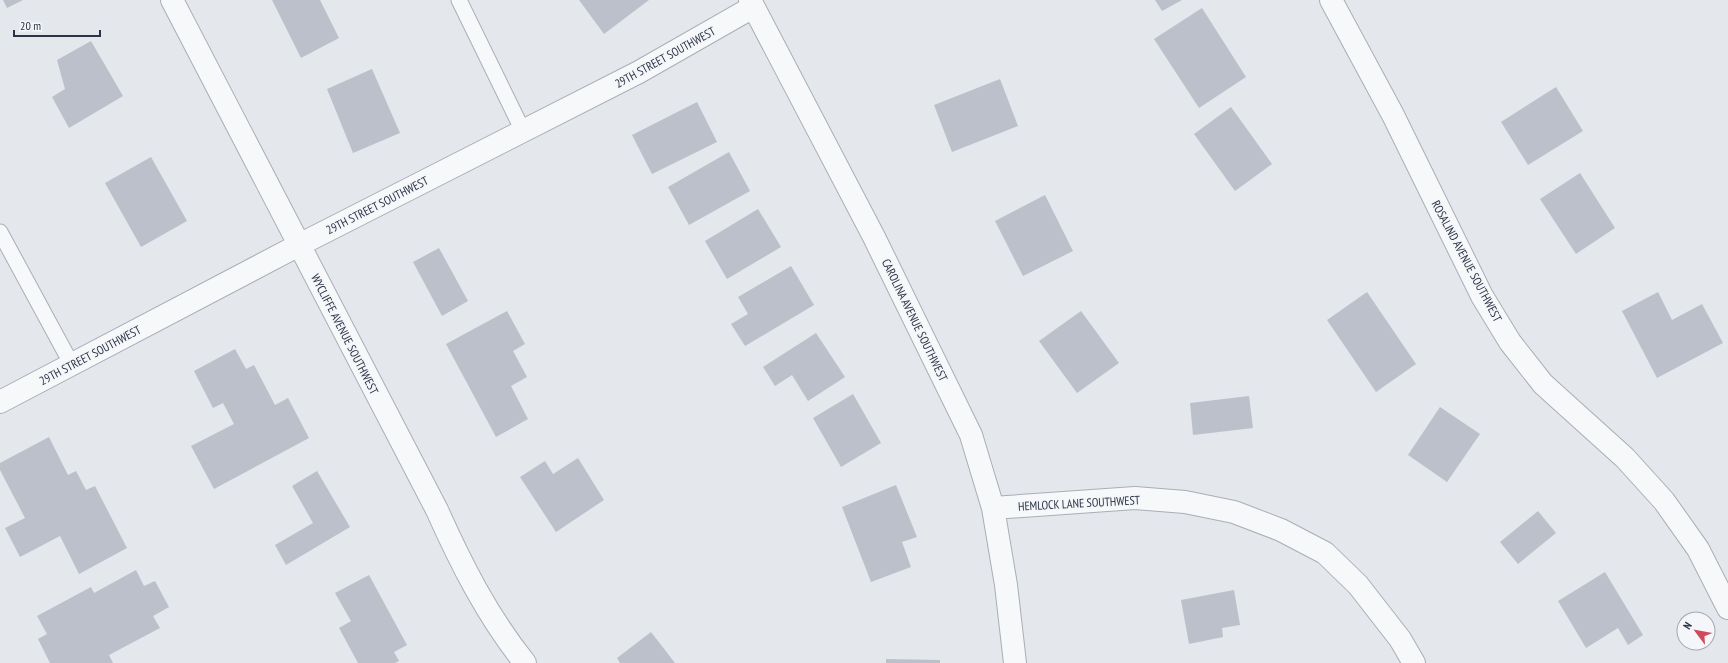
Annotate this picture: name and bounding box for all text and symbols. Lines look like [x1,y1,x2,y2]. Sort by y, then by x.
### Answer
scale bar [14,12,100,38]
text: 20 m [20,18,41,33]
street label: 29TH STREET SOUTHWEST [612,23,718,91]
street label: 29TH STREET SOUTHWEST [323,172,431,237]
street label: ROSALIND AVENUE SOUTHWEST [1429,198,1506,325]
street label: CAROLINA AVENUE SOUTHWEST [879,256,951,384]
street label: WYCLIFFE AVENUE SOUTHWEST [308,271,382,397]
street label: 29TH STREET SOUTHWEST [37,322,144,388]
street label: HEMLOCK LANE SOUTHWEST [1018,492,1141,514]
north arrow [1676,611,1716,651]
text: N [1680,619,1695,632]

